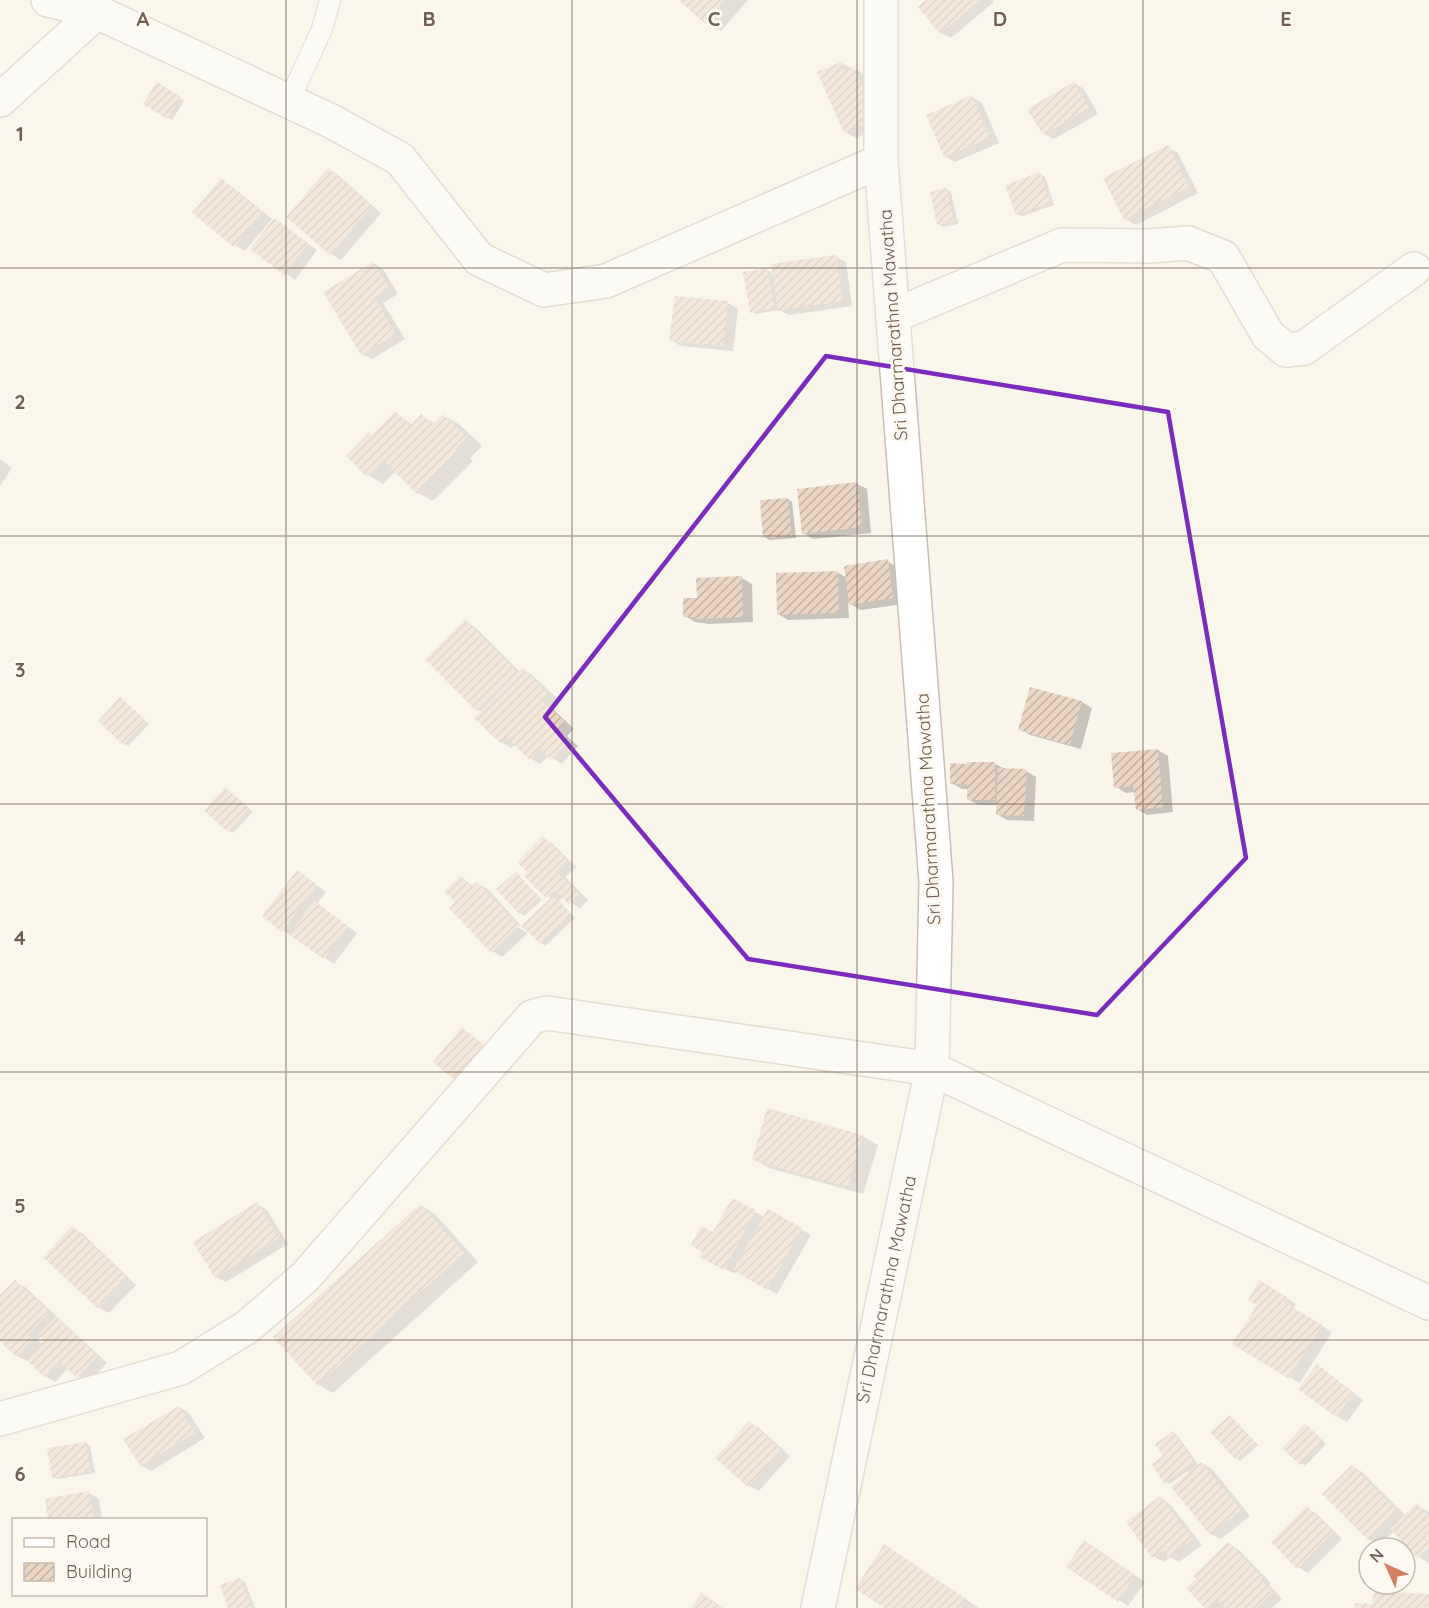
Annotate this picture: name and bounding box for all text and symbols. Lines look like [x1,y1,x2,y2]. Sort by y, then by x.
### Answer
text: A [137,6,150,31]
text: B [422,6,436,31]
text: C [708,6,721,31]
text: D [993,6,1007,31]
text: E [1280,6,1292,31]
text: 1 [16,121,24,146]
street label: Sri Dharmarathna Mawatha [873,209,913,441]
text: 2 [14,389,26,414]
text: 3 [15,657,25,682]
street label: Sri Dharmarathna Mawatha [910,693,946,925]
text: 4 [14,925,26,950]
street label: Sri Dharmarathna Mawatha [850,1173,921,1405]
text: 5 [14,1193,26,1218]
text: 6 [14,1461,26,1486]
legend [12,1518,207,1596]
text: Road [66,1530,111,1553]
north arrow [1357,1536,1417,1596]
text: N [1365,1544,1388,1567]
text: Building [66,1560,132,1583]

